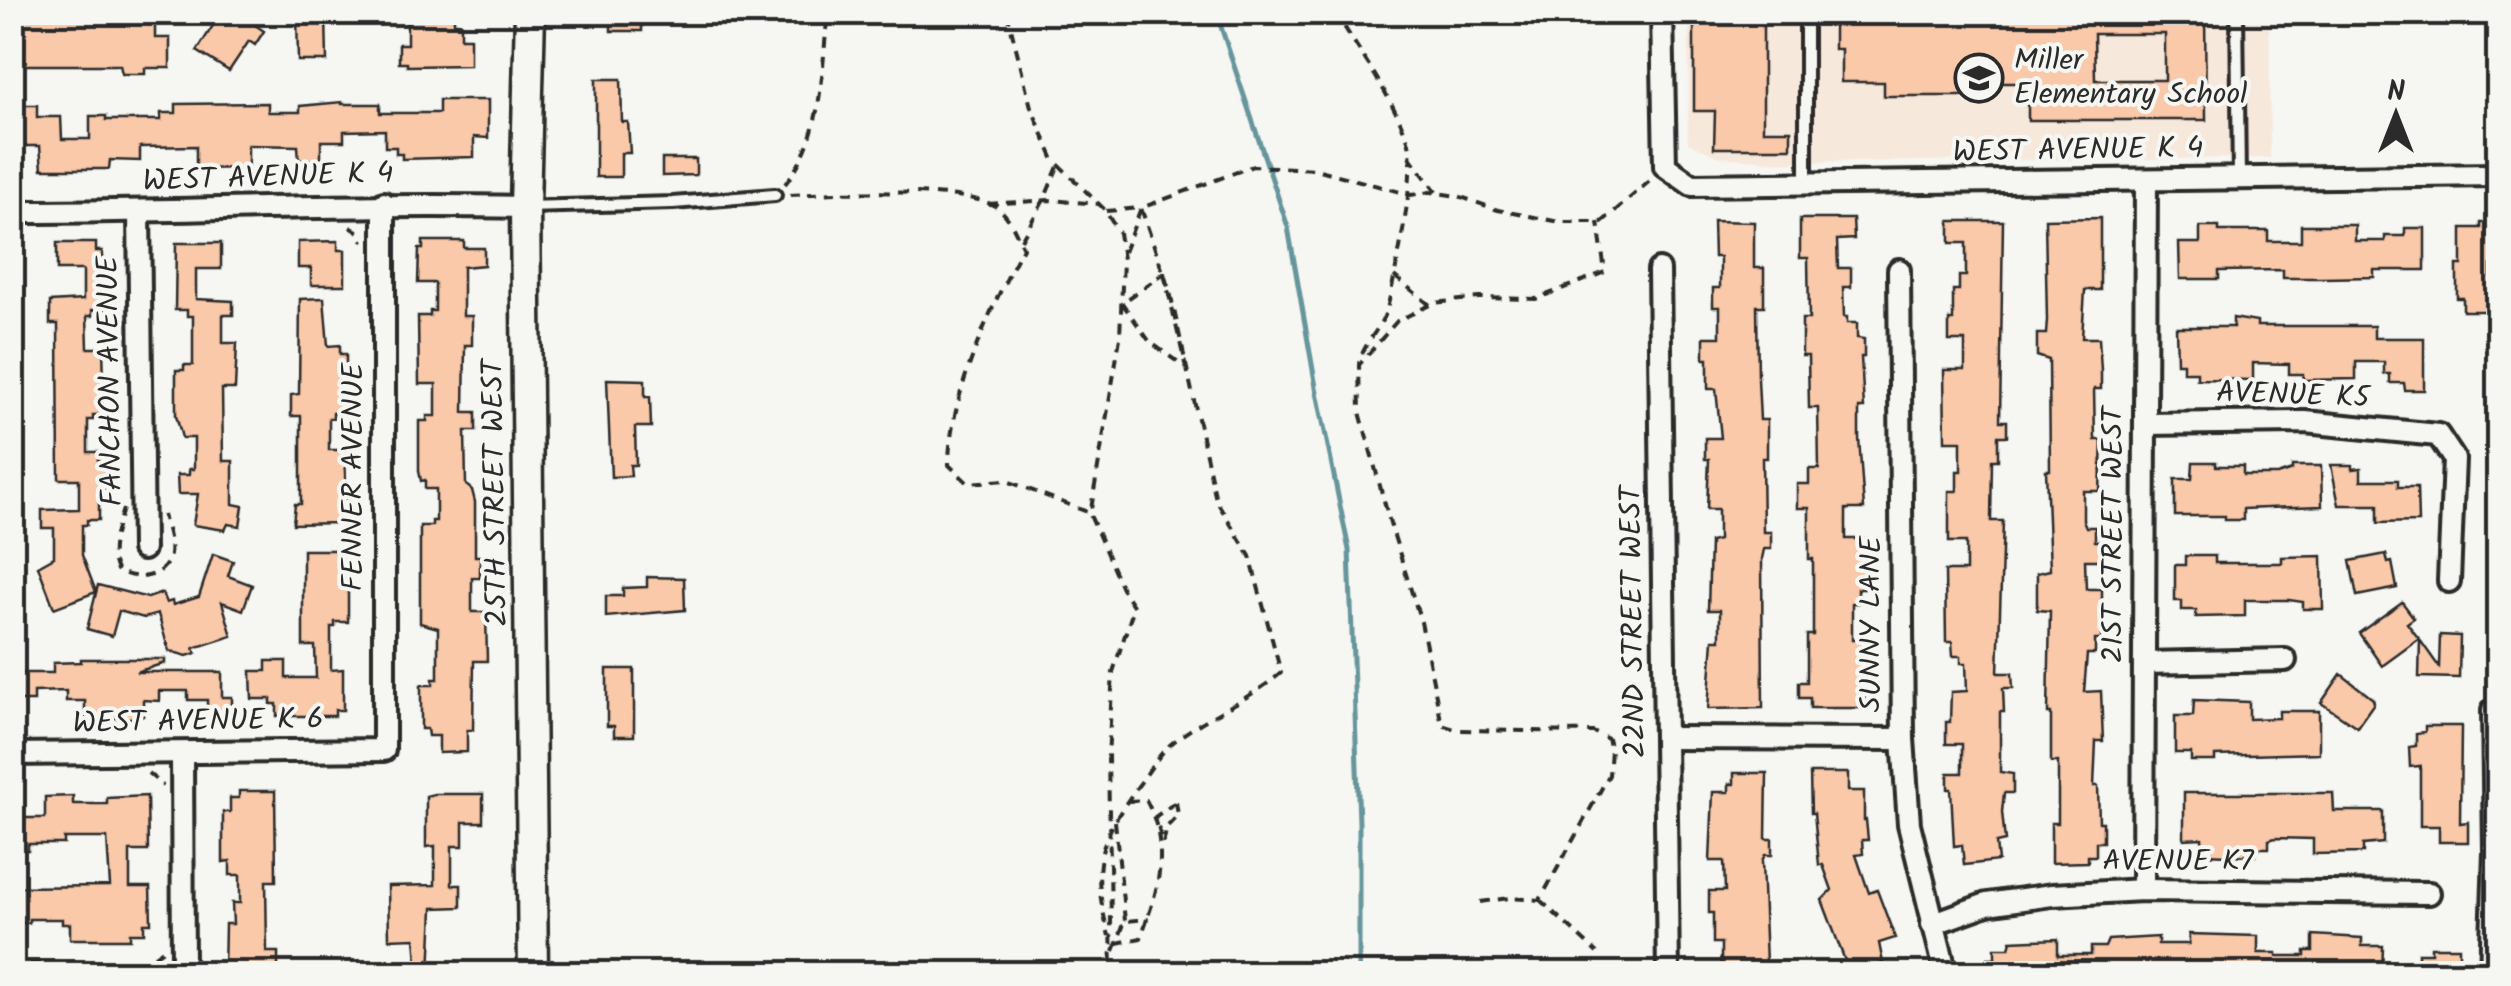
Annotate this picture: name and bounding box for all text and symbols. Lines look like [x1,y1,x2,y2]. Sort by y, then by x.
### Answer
place label: Miller Elementary School [2014,37,2247,119]
school or university icon: Miller Elementary School [1953,52,2005,104]
north arrow [2346,65,2446,165]
text: N [2387,70,2405,115]
street label: WEST AVENUE K 4 [1952,125,2204,177]
street label: WEST AVENUE K 4 [142,150,394,206]
street label: FANCHON AVENUE [85,254,137,507]
street label: 25TH STREET WEST [470,356,522,627]
street label: FENNER AVENUE [330,361,378,591]
street label: AVENUE K5 [2215,369,2372,423]
street label: 21ST STREET WEST [2090,404,2138,663]
street label: 22ND STREET WEST [1608,483,1660,759]
street label: SUNNY LANE [1848,534,1896,712]
street label: WEST AVENUE K 6 [72,696,324,748]
street label: AVENUE K7 [2102,838,2255,886]

